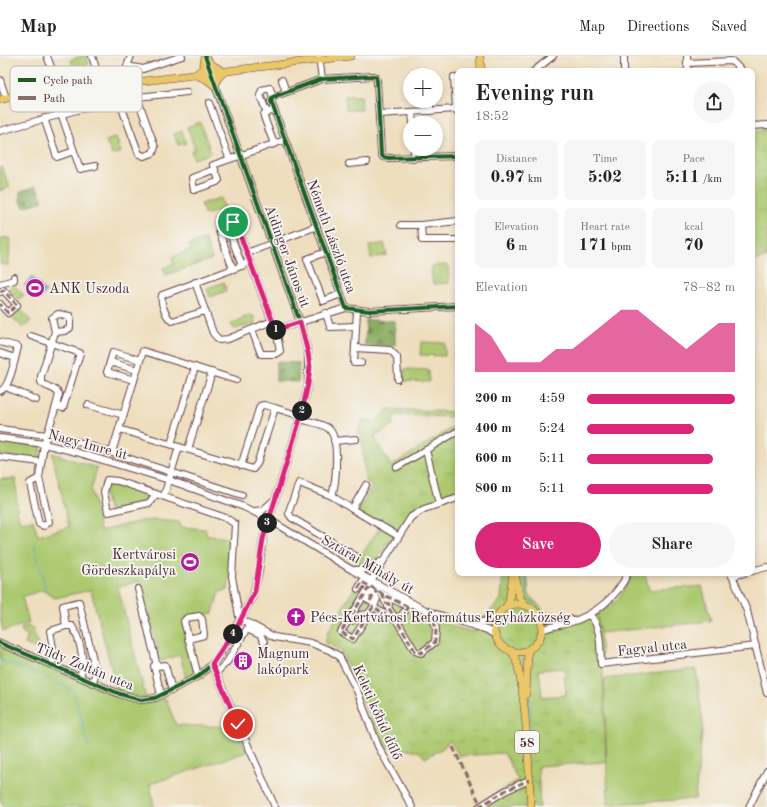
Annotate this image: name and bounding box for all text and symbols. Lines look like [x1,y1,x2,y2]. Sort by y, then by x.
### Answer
text: Map [20,18,57,37]
text: Map [579,20,605,34]
text: Directions [627,20,689,34]
text: Saved [711,20,747,34]
legend [10,66,142,112]
map controls [403,68,443,156]
button: + [403,68,443,108]
text: Cycle path [43,76,93,87]
button: share [693,81,735,123]
text: Evening run [475,83,594,105]
text: Path [43,94,65,105]
text: 18:52 [475,110,509,123]
button: − [403,116,443,156]
text: Distance [496,154,537,165]
text: Time [593,154,617,165]
text: Pace [683,154,705,165]
text: 0.97 [490,169,525,186]
text: 5:02 [588,169,622,186]
text: 5:11 [665,169,700,186]
text: km [525,174,542,185]
text: /km [700,174,722,185]
street label: Németh László utca [304,178,358,295]
street label: Aidinger János út [262,203,312,310]
pin [216,205,250,239]
icon: arrive [222,211,244,233]
text: Elevation [494,222,539,233]
text: Heart rate [580,222,630,233]
text: kcal [684,222,703,233]
text: 6 [505,237,515,254]
text: 171 [579,237,608,254]
text: 70 [684,237,704,254]
text: m [515,242,527,253]
text: bpm [608,242,631,253]
sports icon: ANK Uszoda [24,277,46,299]
text: Elevation [475,281,528,294]
text: 78–82 m [683,281,735,294]
place label: ANK Uszoda [49,282,129,296]
pin: 1 [266,320,286,340]
text: 1 [273,324,279,335]
text: 200 m [475,392,512,405]
text: 4:59 [539,392,565,405]
pin: 2 [292,401,312,421]
text: 2 [299,405,305,416]
text: 400 m [475,422,512,435]
text: 5:24 [539,422,565,435]
street label: Nagy Imre út [46,428,129,462]
text: 600 m [475,452,512,465]
text: 5:11 [539,452,565,465]
text: 800 m [475,482,512,495]
text: 5:11 [539,482,565,495]
pin: 3 [257,513,277,533]
text: 3 [264,517,270,528]
button: Save [475,522,601,568]
button: Share [609,522,735,568]
street label: Sztárai Mihály út [319,533,416,597]
place label: Kertvárosi Gördeszkapálya [81,548,176,578]
sports icon: Kertvárosi Gördeszkapálya [179,551,201,573]
church icon: Pécs-Kertvárosi Református Egyházközség [285,606,307,628]
place label: Pécs-Kertvárosi Református Egyházközség [310,611,571,625]
pin: 4 [223,624,243,644]
text: 4 [230,628,236,639]
street label: Fagyal utca [617,637,688,659]
street label: Tildy Zoltán utca [33,641,136,693]
place label: Magnum lakópark [257,647,309,677]
building icon: Magnum lakópark [232,650,254,672]
street label: Keleti kőhíd dűlő [350,663,404,762]
pin [221,707,255,741]
icon: check [227,713,249,735]
road number: 58 [515,731,539,753]

